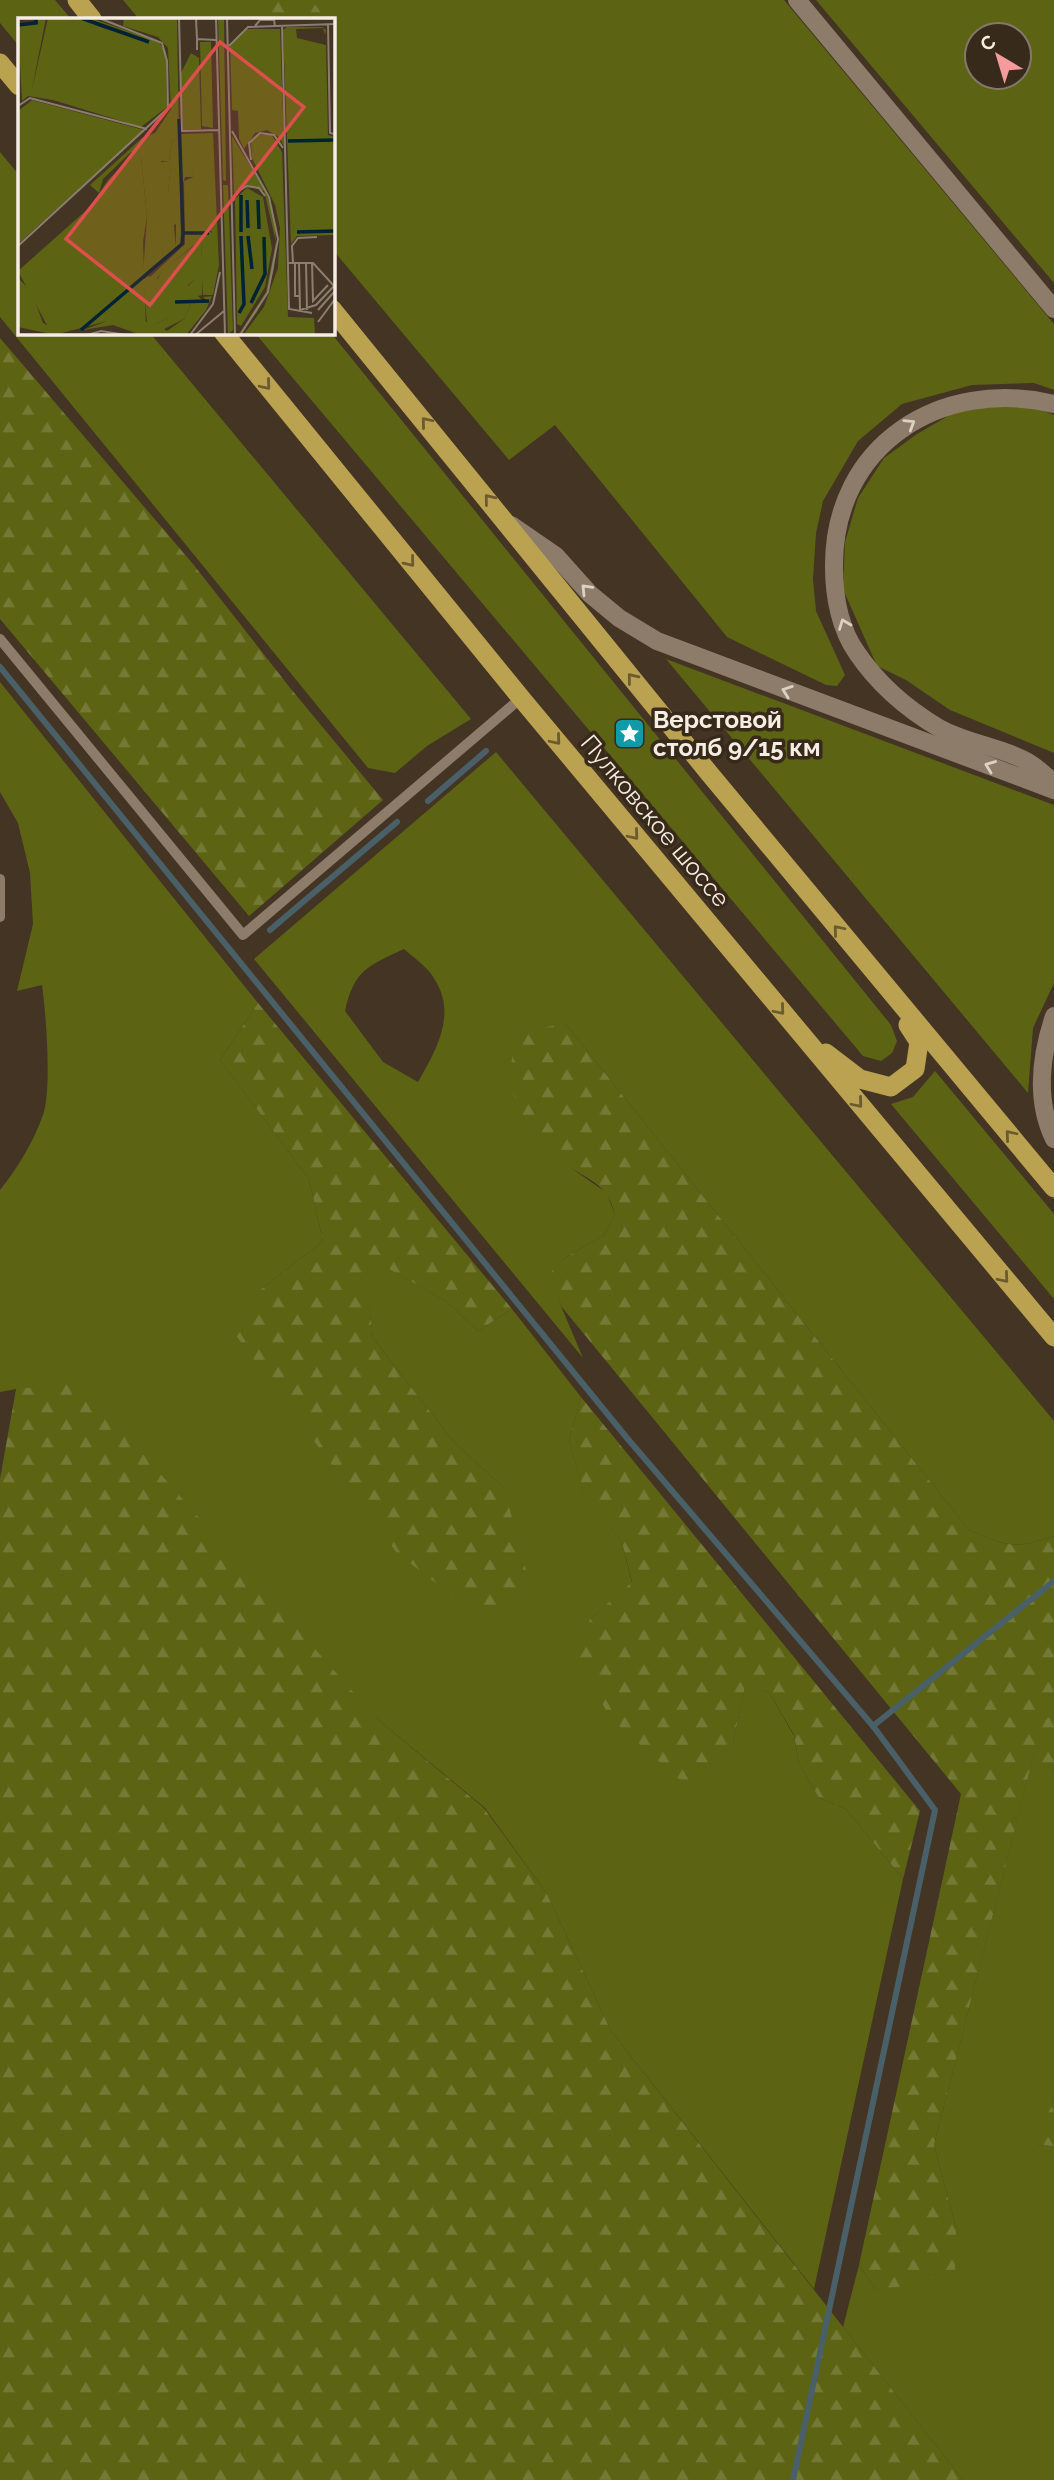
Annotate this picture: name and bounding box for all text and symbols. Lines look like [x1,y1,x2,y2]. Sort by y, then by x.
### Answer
inset map [18,18,334,334]
north arrow [963,21,1033,91]
text: С [976,30,999,55]
one-way arrow [258,378,271,390]
one-way arrow [422,418,434,431]
one-way arrow [902,420,915,433]
one-way arrow [485,494,497,507]
one-way arrow [402,553,414,566]
one-way arrow [582,584,595,597]
one-way arrow [838,618,852,630]
one-way arrow [628,673,641,685]
one-way arrow [782,685,794,699]
place label: Верстовой столб 9/15 км [653,705,820,762]
place icon: Верстовой столб 9/15 км [613,717,647,751]
street label: Пулковское шоссе [575,729,736,913]
one-way arrow [547,733,560,745]
one-way arrow [985,760,997,774]
one-way arrow [626,827,638,840]
one-way arrow [834,925,846,938]
one-way arrow [772,1001,784,1014]
one-way arrow [850,1095,862,1108]
one-way arrow [1006,1131,1018,1144]
one-way arrow [996,1269,1008,1282]

